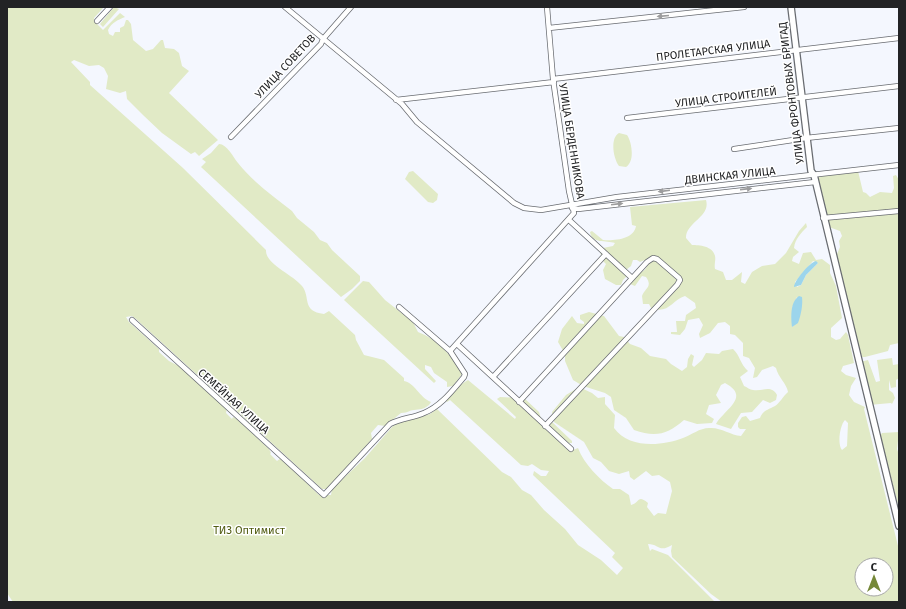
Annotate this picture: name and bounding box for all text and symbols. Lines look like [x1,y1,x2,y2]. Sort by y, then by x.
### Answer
one-way arrow [657,13,669,19]
street label: УЛИЦА ФРОНТОВЫХ БРИГАД [776,21,807,165]
street label: УЛИЦА СОВЕТОВ [252,31,319,101]
street label: ПРОЛЕТАРСКАЯ УЛИЦА [655,37,771,64]
street label: УЛИЦА БЕРДЕННИКОВА [556,82,587,201]
street label: УЛИЦА СТРОИТЕЛЕЙ [674,85,778,110]
street label: ДВИНСКАЯ УЛИЦА [683,164,777,187]
one-way arrow [740,186,752,193]
one-way arrow [658,188,670,195]
one-way arrow [611,201,623,207]
street label: СЕМЕЙНАЯ УЛИЦА [195,366,273,437]
park label: ТИЗ Оптимист [213,524,285,537]
north arrow [854,557,894,597]
text: С [871,561,878,574]

